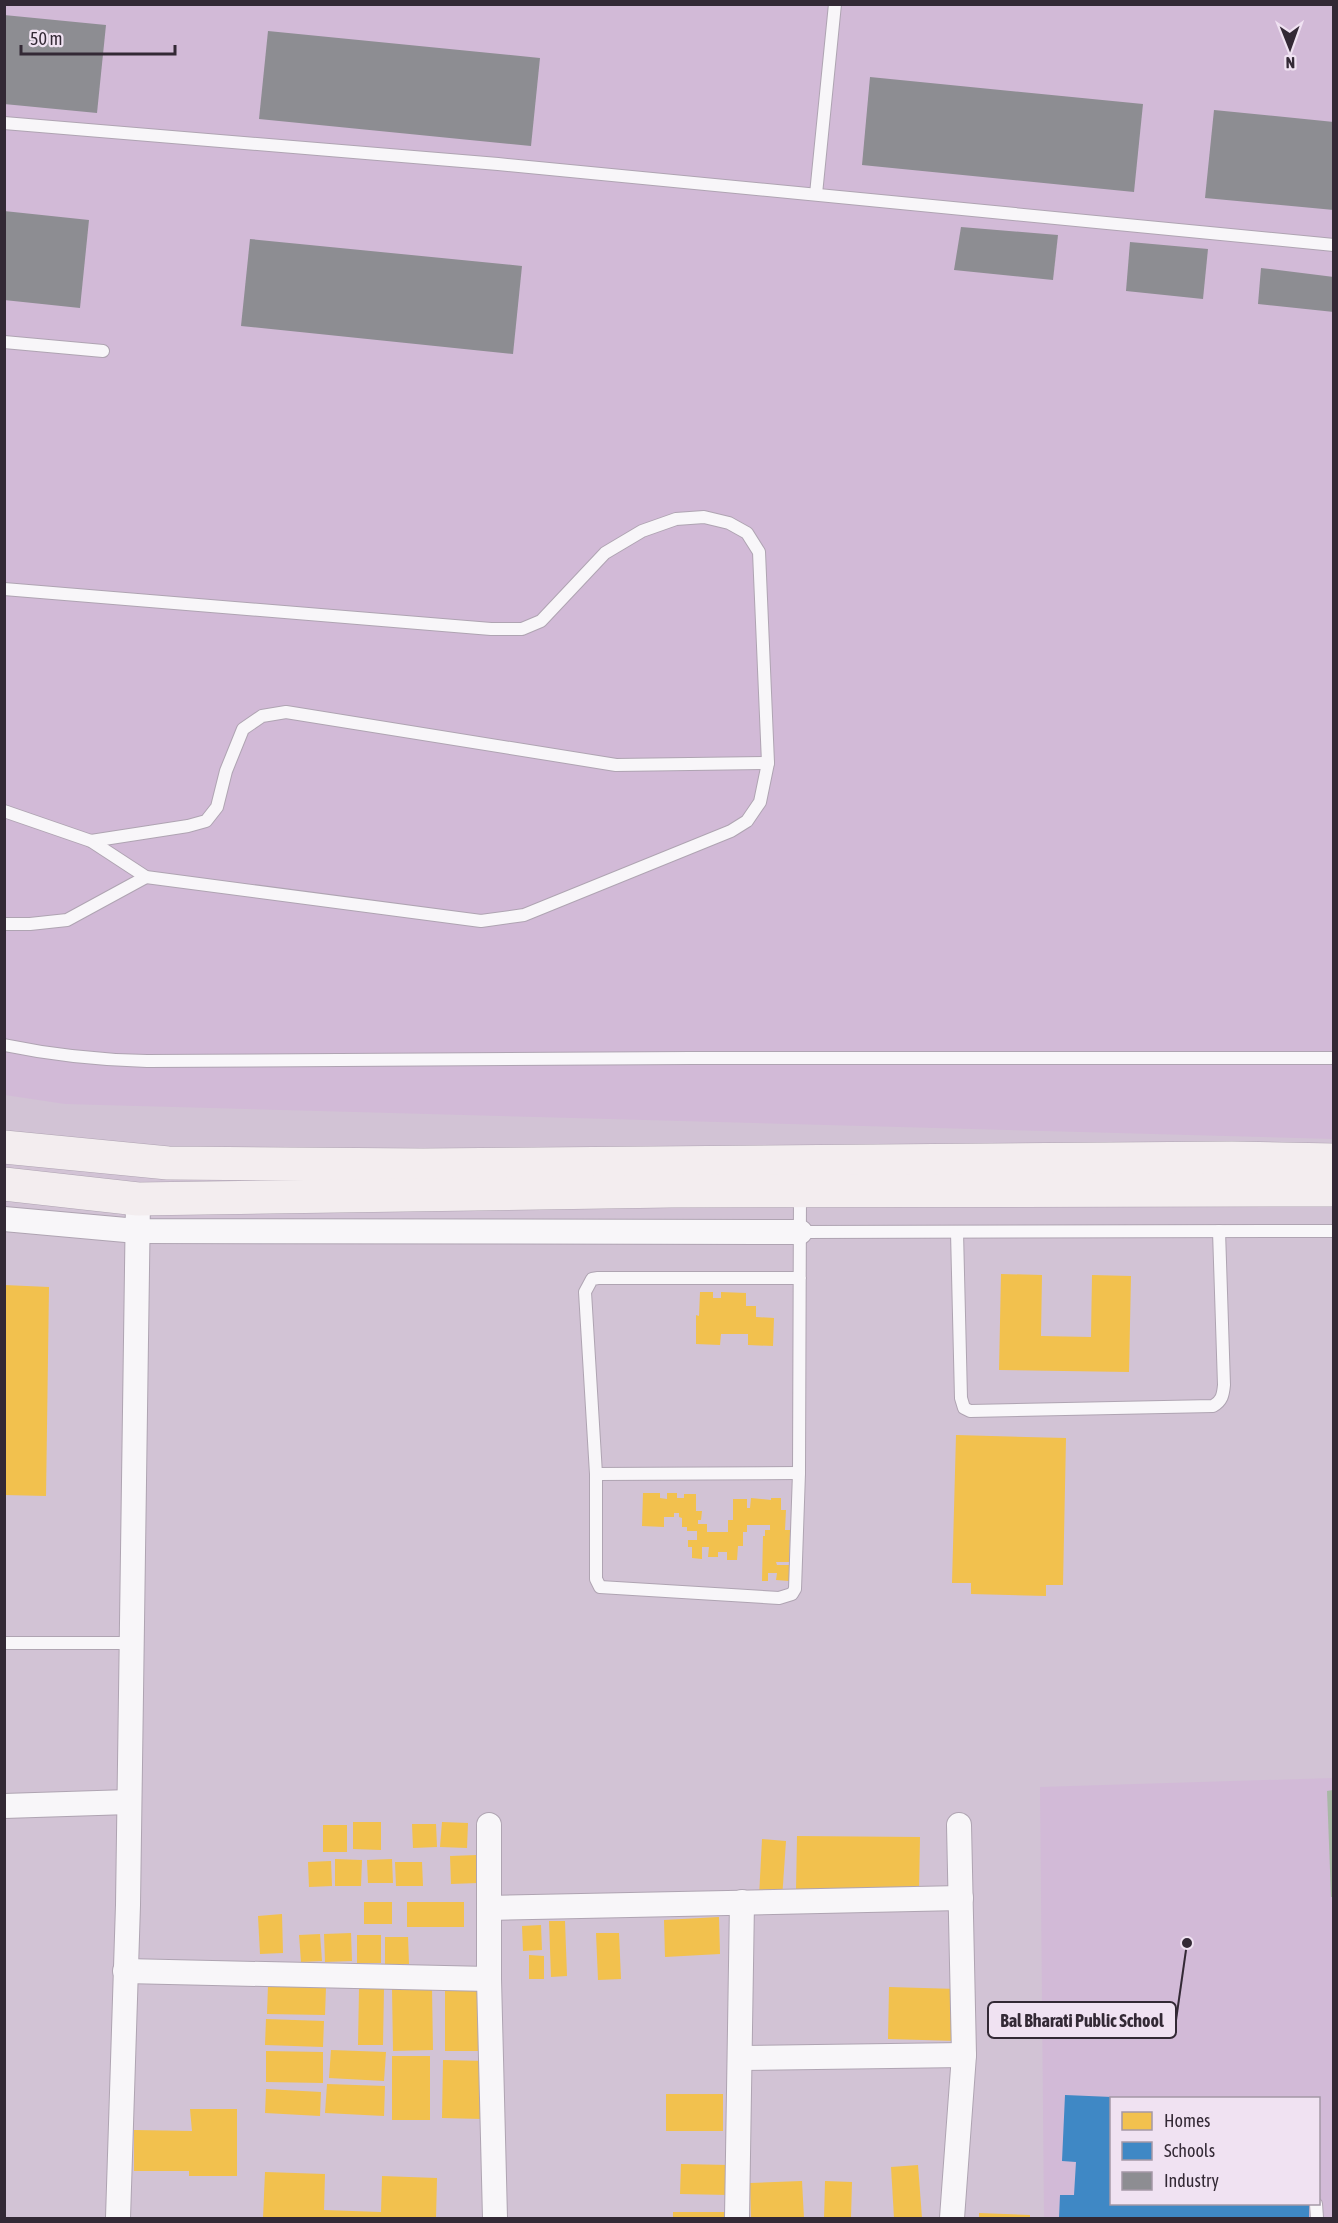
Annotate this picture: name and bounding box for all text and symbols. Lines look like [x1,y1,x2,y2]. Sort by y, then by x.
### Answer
scale bar [21,18,176,56]
north arrow [1260,18,1320,78]
text: 50 m [30,28,62,49]
text: N [1285,54,1295,72]
callout: Bal Bharati Public School [988,2002,1176,2038]
text: Bal Bharati Public School [1000,2010,1164,2031]
legend [1110,2097,1320,2205]
text: Homes [1164,2110,1210,2131]
text: Schools [1164,2140,1215,2161]
text: Industry [1164,2170,1219,2191]

